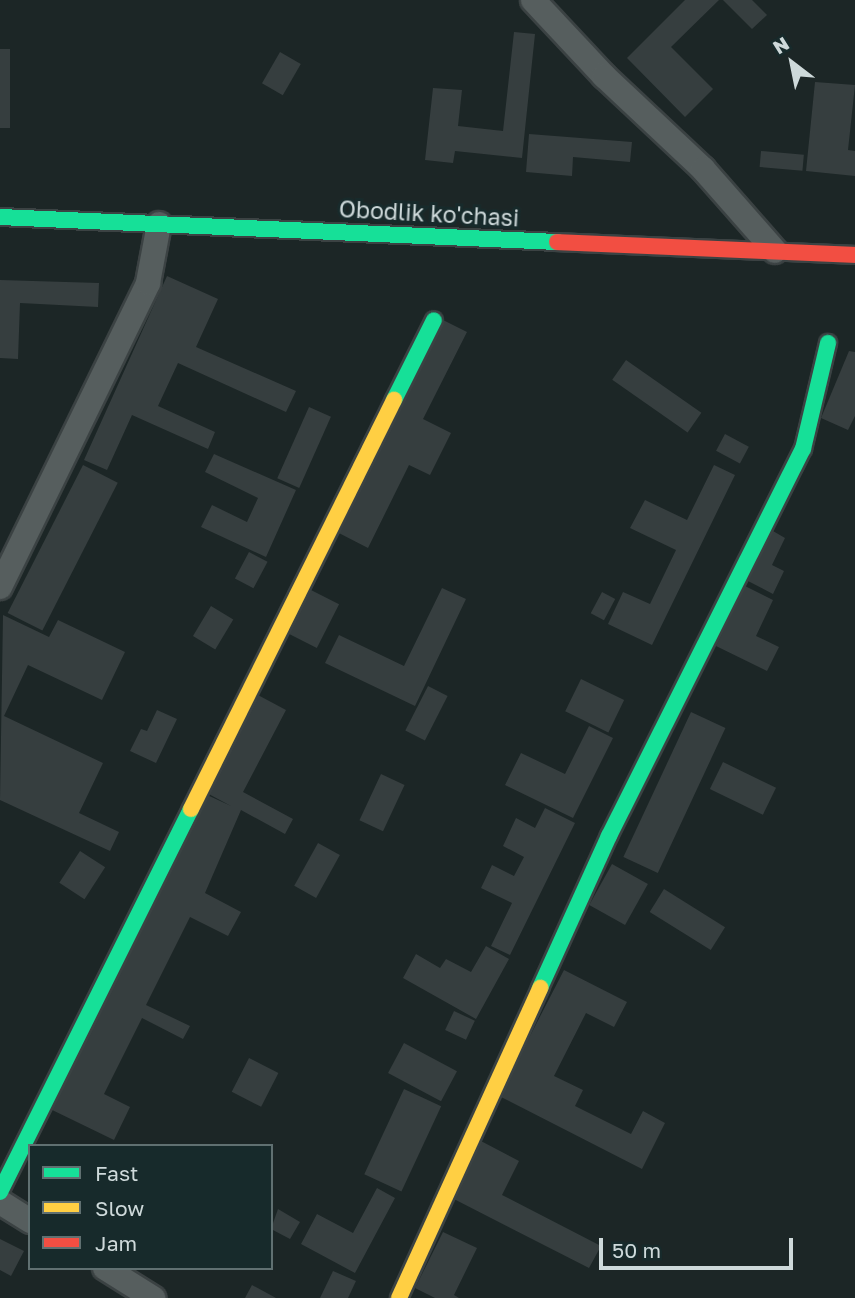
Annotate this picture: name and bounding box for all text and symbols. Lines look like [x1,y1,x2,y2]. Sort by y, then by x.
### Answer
north arrow [757,28,827,98]
text: N [768,31,793,58]
street label: Obodlik ko'chasi [338,194,520,232]
legend [28,1144,273,1270]
text: Fast [95,1160,138,1186]
text: Slow [95,1195,144,1221]
scale bar [603,1224,797,1268]
text: Jam [95,1230,137,1256]
text: 50 m [612,1237,661,1263]

